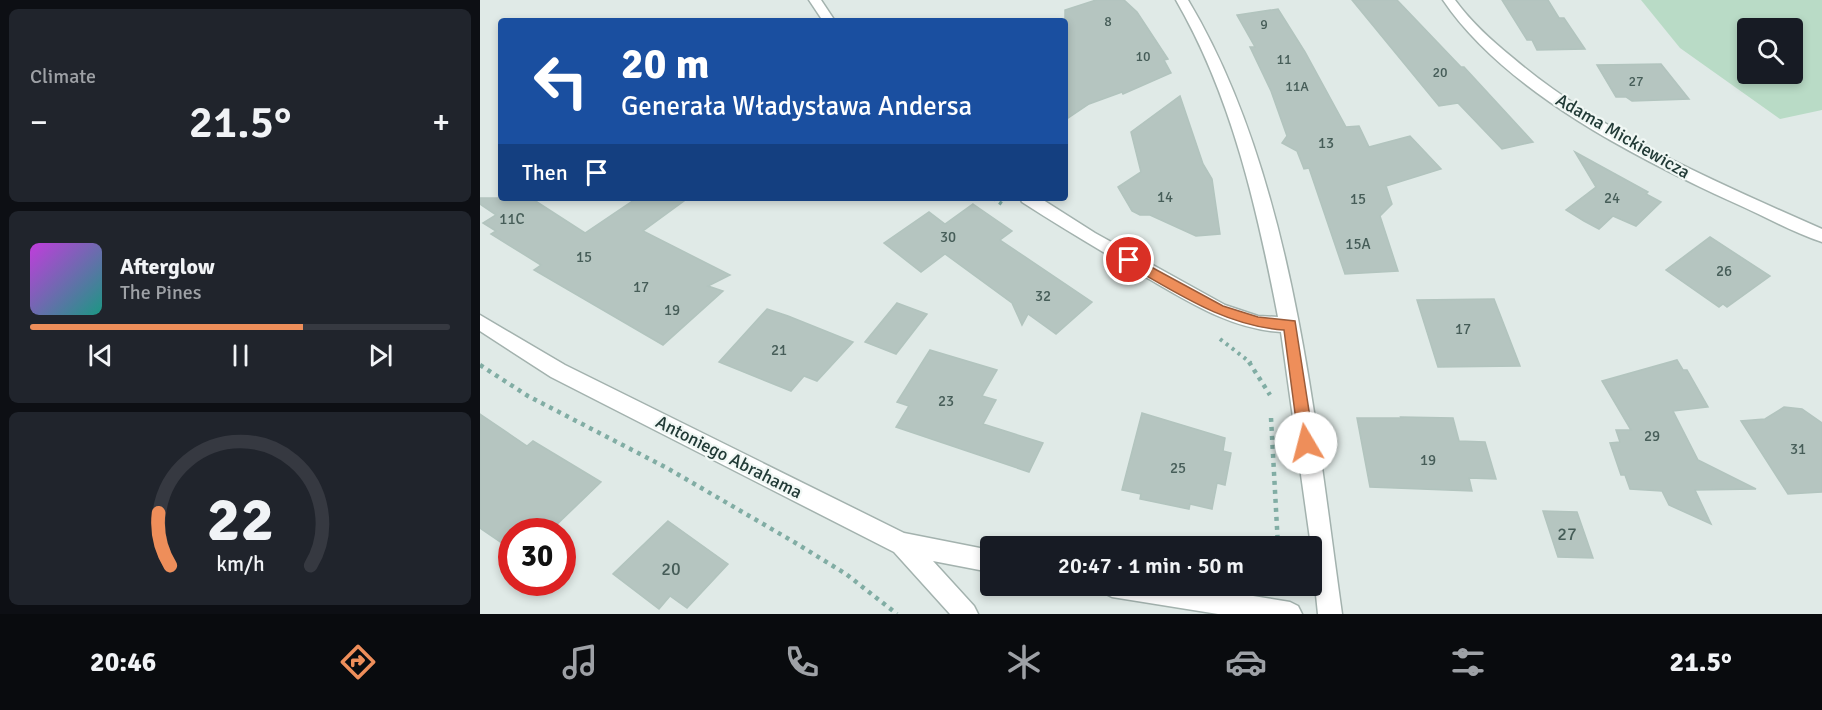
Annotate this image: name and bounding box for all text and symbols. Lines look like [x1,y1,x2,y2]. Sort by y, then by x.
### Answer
house number: 8 [1104,13,1112,30]
house number: 9 [1260,16,1268,33]
map controls [1737,18,1803,84]
button: search [1737,18,1803,84]
text: 20 m [621,39,710,90]
icon: left [522,42,600,120]
house number: 10 [1135,48,1151,65]
house number: 11 [1276,51,1292,68]
text: Climate [30,64,96,89]
house number: 20 [1432,64,1448,81]
house number: 27 [1628,73,1644,90]
house number: 11A [1285,78,1309,95]
street label: Adama Mickiewicza [1552,89,1694,183]
text: Generała Władysława Andersa [621,90,972,123]
text: 21.5° [189,95,291,150]
text: − [30,102,48,143]
text: + [432,102,450,143]
house number: 13 [1318,134,1334,152]
icon: arrive [580,156,613,189]
text: Then [522,159,568,186]
house number: 14 [1157,188,1173,206]
house number: 24 [1604,189,1620,207]
house number: 15 [1350,190,1366,208]
house number: 11C [499,210,525,228]
house number: 30 [940,228,956,246]
pin [1103,234,1154,285]
house number: 15A [1345,235,1371,253]
icon: arrive [1112,243,1145,276]
house number: 15 [576,248,592,266]
text: Afterglow [120,253,215,280]
house number: 26 [1716,262,1732,280]
house number: 17 [633,278,649,296]
text: The Pines [120,280,202,305]
house number: 32 [1035,287,1051,305]
house number: 19 [664,301,680,319]
house number: 17 [1455,320,1471,338]
icon: previous [84,339,117,372]
icon: pause [224,339,257,372]
icon: next [364,339,397,372]
house number: 21 [771,341,787,359]
house number: 23 [938,392,954,410]
street label: Antoniego Abrahama [652,411,806,503]
position arrow [1274,411,1338,475]
house number: 29 [1644,427,1660,445]
house number: 31 [1790,440,1806,458]
house number: 19 [1420,451,1436,469]
house number: 25 [1170,459,1186,477]
text: 22 [206,481,274,558]
speed limit sign: 30 [498,518,576,596]
house number: 27 [1557,523,1577,545]
text: km/h [216,551,264,577]
text: 20:47 · 1 min · 50 m [1058,552,1244,579]
house number: 20 [661,558,681,580]
icon: directions [337,641,379,683]
icon: music [559,641,601,683]
icon: phone [781,641,823,683]
icon: climate [1003,641,1045,683]
icon: car [1225,641,1267,683]
icon: filters [1447,641,1489,683]
text: 20:46 [90,646,156,679]
text: 21.5° [1670,646,1732,679]

